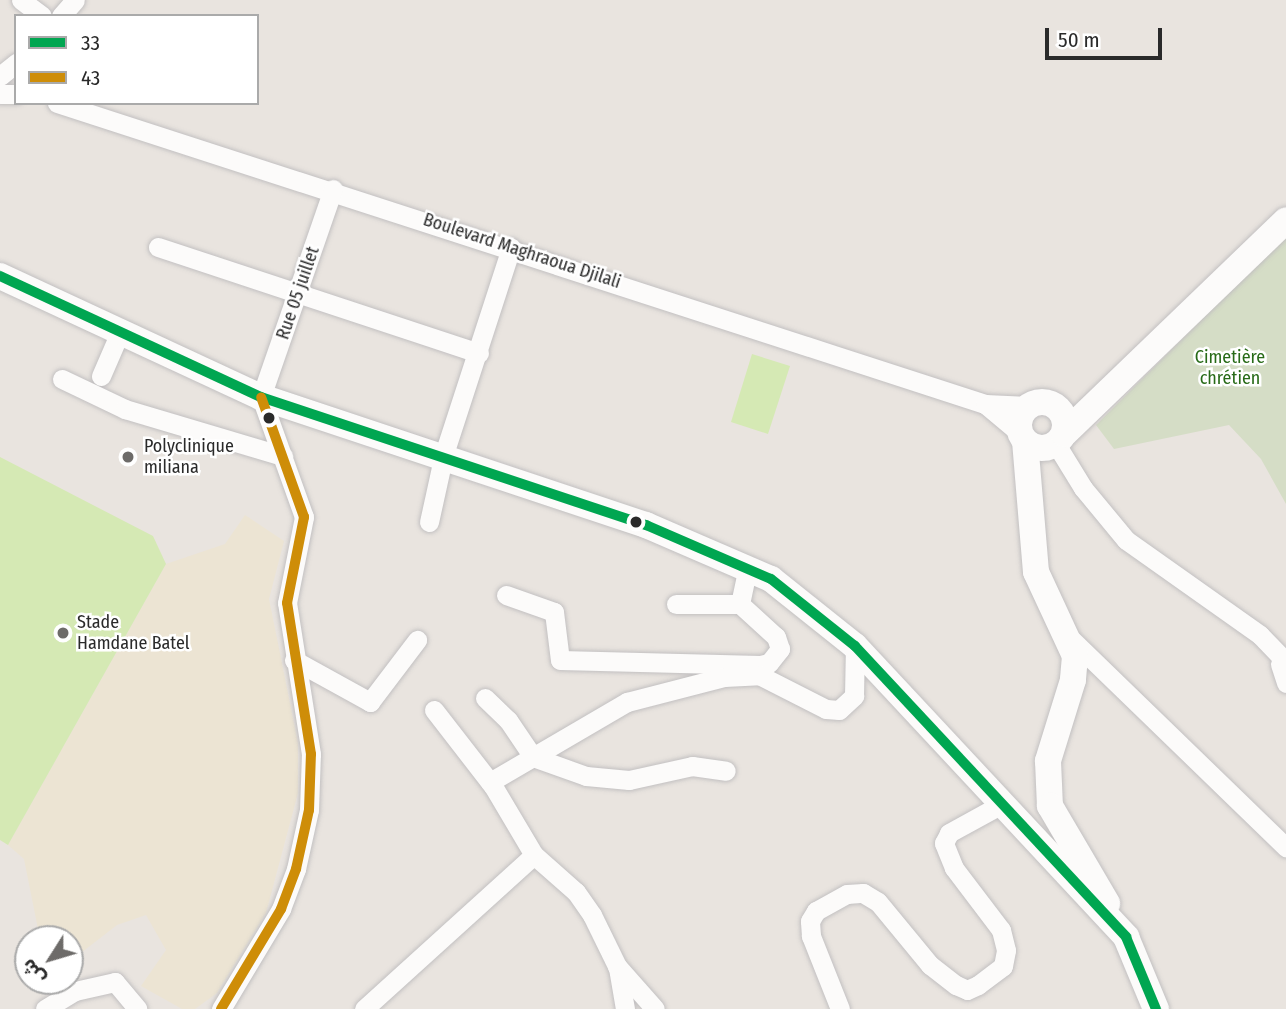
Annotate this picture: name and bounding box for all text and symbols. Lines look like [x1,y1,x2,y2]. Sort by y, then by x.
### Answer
legend [14,14,259,105]
scale bar [1048,14,1165,58]
text: 50 m [1058,27,1100,53]
text: 33 [81,30,100,56]
text: 43 [81,65,100,91]
street label: Boulevard Maghraoua Djilali [421,209,623,293]
street label: Rue 05 juillet [272,244,324,342]
park label: Cimetière chrétien [1195,347,1265,390]
unlabelled marker [262,411,276,425]
place label: Polyclinique miliana [144,436,234,478]
marker: Polyclinique miliana [118,447,138,467]
unlabelled marker [629,515,643,529]
place label: Stade Hamdane Batel [77,612,190,654]
marker: Stade Hamdane Batel [55,625,71,641]
north arrow [14,925,84,995]
text: ش [16,954,50,989]

